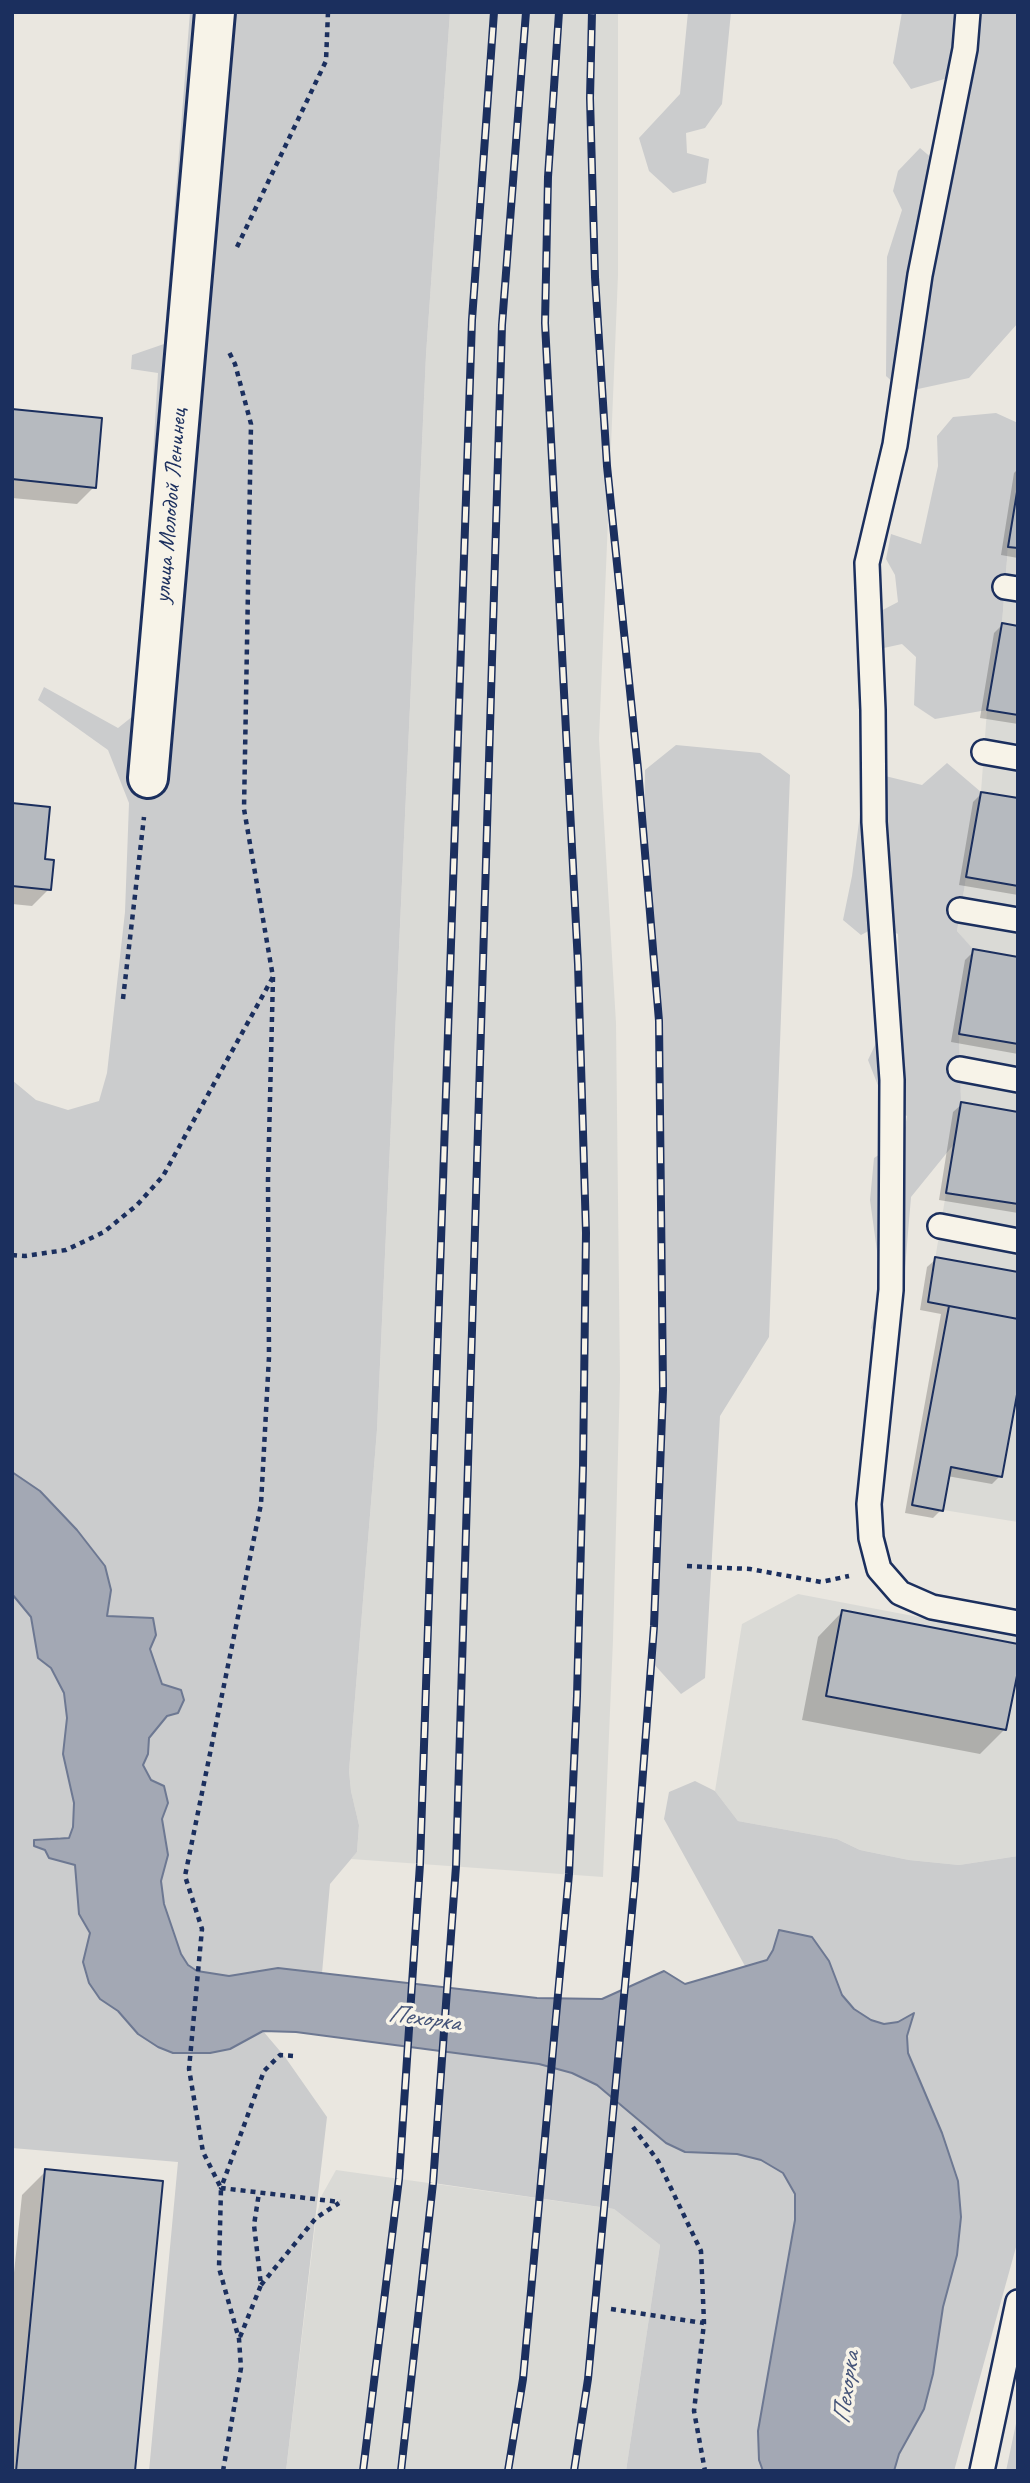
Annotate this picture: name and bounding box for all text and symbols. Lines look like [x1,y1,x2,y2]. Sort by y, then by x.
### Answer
street label: улица Молодой Ленинец [148,407,194,605]
water label: Пехорка [386,1999,462,2039]
water label: Пехорка [827,2350,867,2426]

